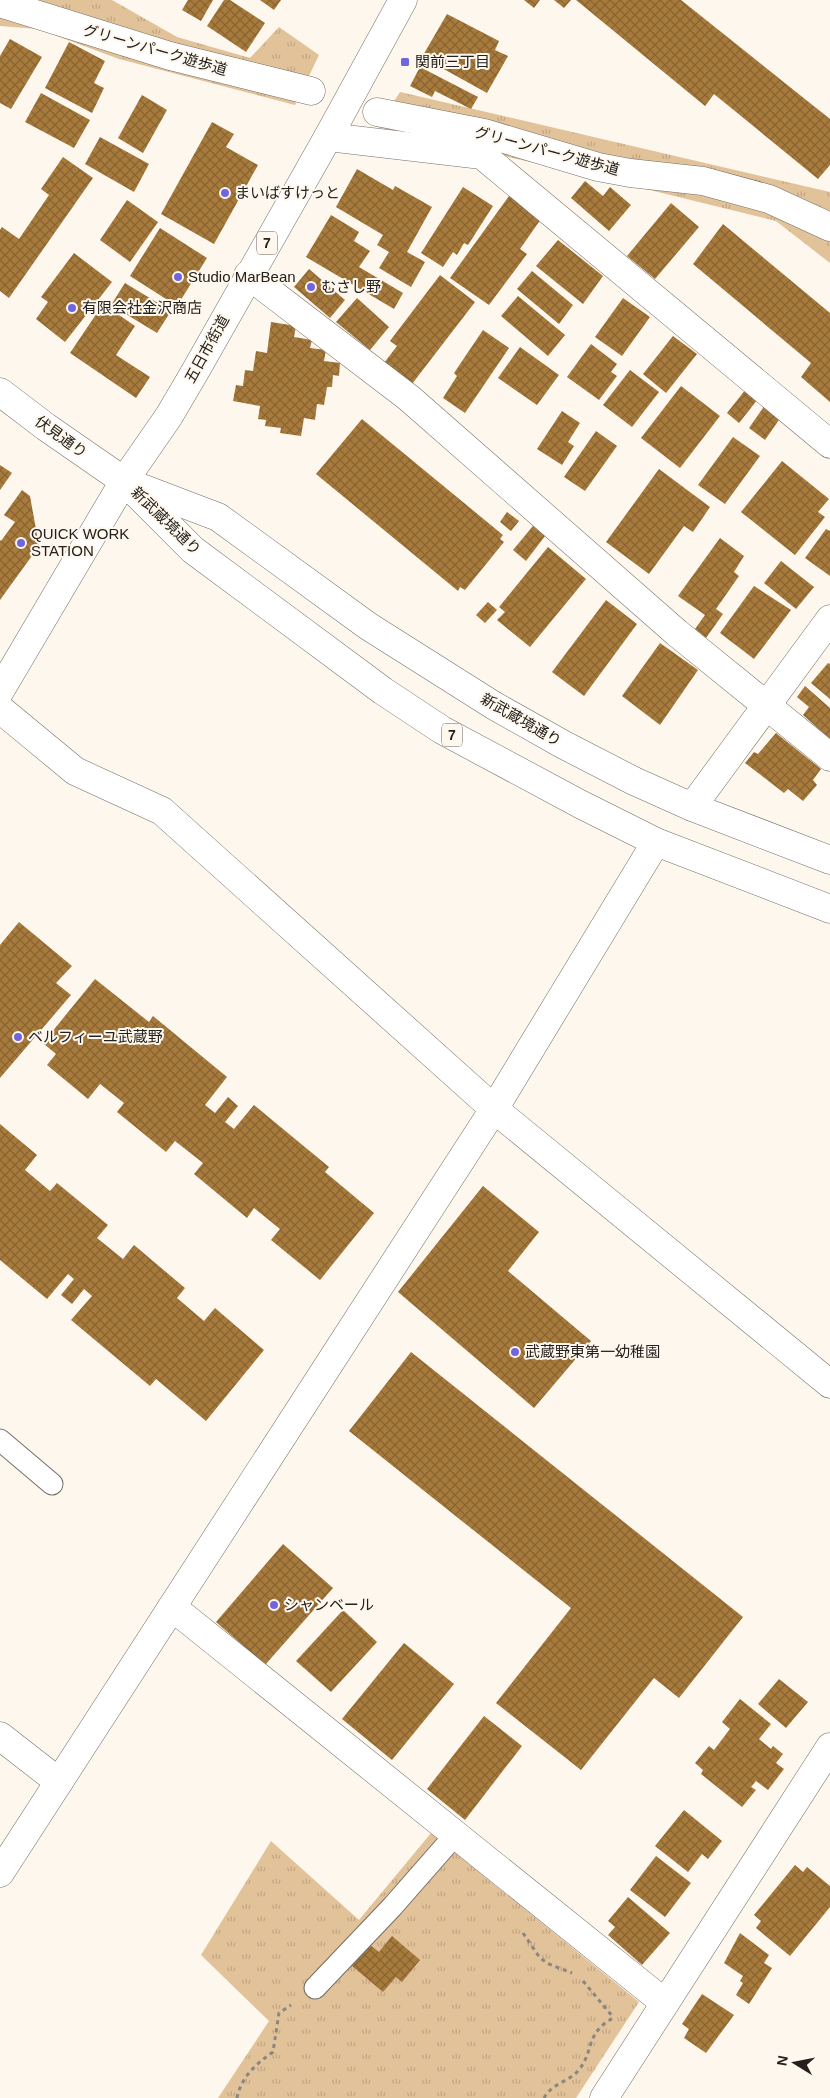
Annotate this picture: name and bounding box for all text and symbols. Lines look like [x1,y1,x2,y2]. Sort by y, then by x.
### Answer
street label: グリーンパーク遊歩道 [81,21,229,78]
place label: 関前三丁目 [415,53,490,70]
marker: 関前三丁目 [399,56,411,68]
street label: グリーンパーク遊歩道 [473,123,621,178]
place label: まいばすけっと [235,184,340,201]
marker: まいばすけっと [219,187,231,199]
road number: 7 [257,232,277,254]
place label: Studio MarBean [188,268,296,285]
marker: Studio MarBean [172,271,184,283]
place label: むさし野 [321,278,381,295]
marker: むさし野 [305,281,317,293]
place label: 有限会社金沢商店 [82,299,202,316]
marker: 有限会社金沢商店 [66,302,78,314]
street label: 五日市街道 [181,312,232,386]
street label: 伏見通り [32,412,91,461]
street label: 新武蔵境通り [128,483,205,558]
place label: QUICK WORK STATION [31,525,129,559]
marker: QUICK WORK STATION [15,537,27,549]
street label: 新武蔵境通り [478,690,564,749]
road number: 7 [442,724,462,746]
place label: ベルフィーユ武蔵野 [28,1028,163,1045]
marker: ベルフィーユ武蔵野 [12,1031,24,1043]
place label: 武蔵野東第一幼稚園 [525,1343,660,1360]
marker: 武蔵野東第一幼稚園 [509,1346,521,1358]
place label: シャンベール [284,1596,374,1613]
marker: シャンベール [268,1599,280,1611]
north arrow [770,2038,820,2088]
text: N [773,2054,791,2067]

